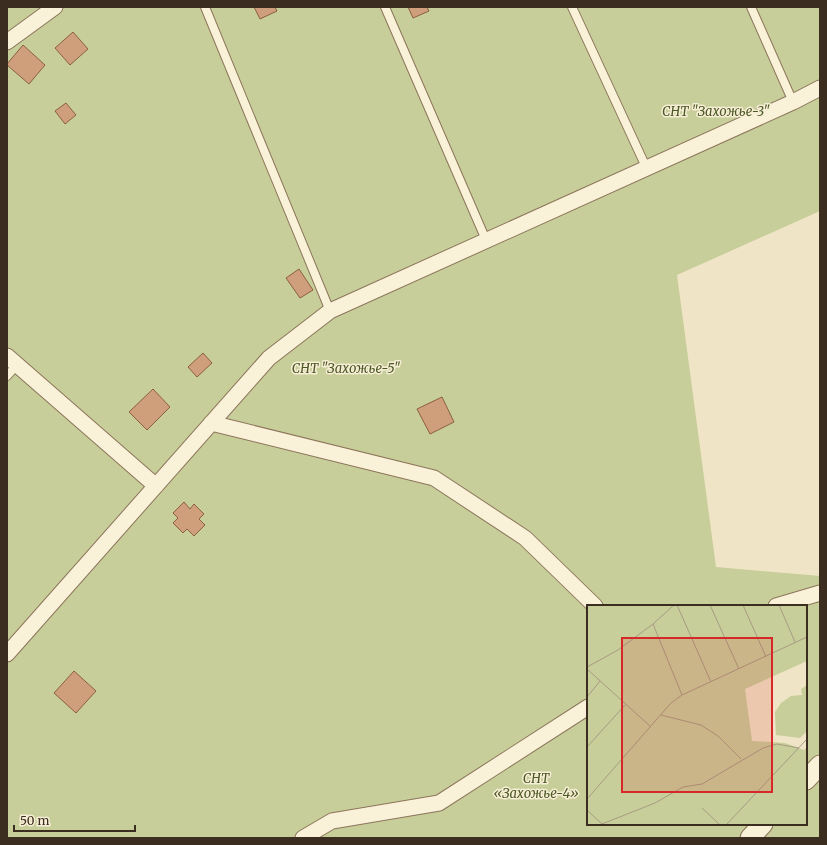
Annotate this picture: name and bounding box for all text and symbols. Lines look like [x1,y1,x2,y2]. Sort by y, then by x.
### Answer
park label: СНТ "Захожье-3" [662,103,770,120]
park label: СНТ "Захожье-5" [292,360,401,377]
inset map [587,605,807,825]
park label: СНТ «Захожье-4» [493,770,579,802]
scale bar [14,807,135,833]
text: 50 m [20,813,49,828]

